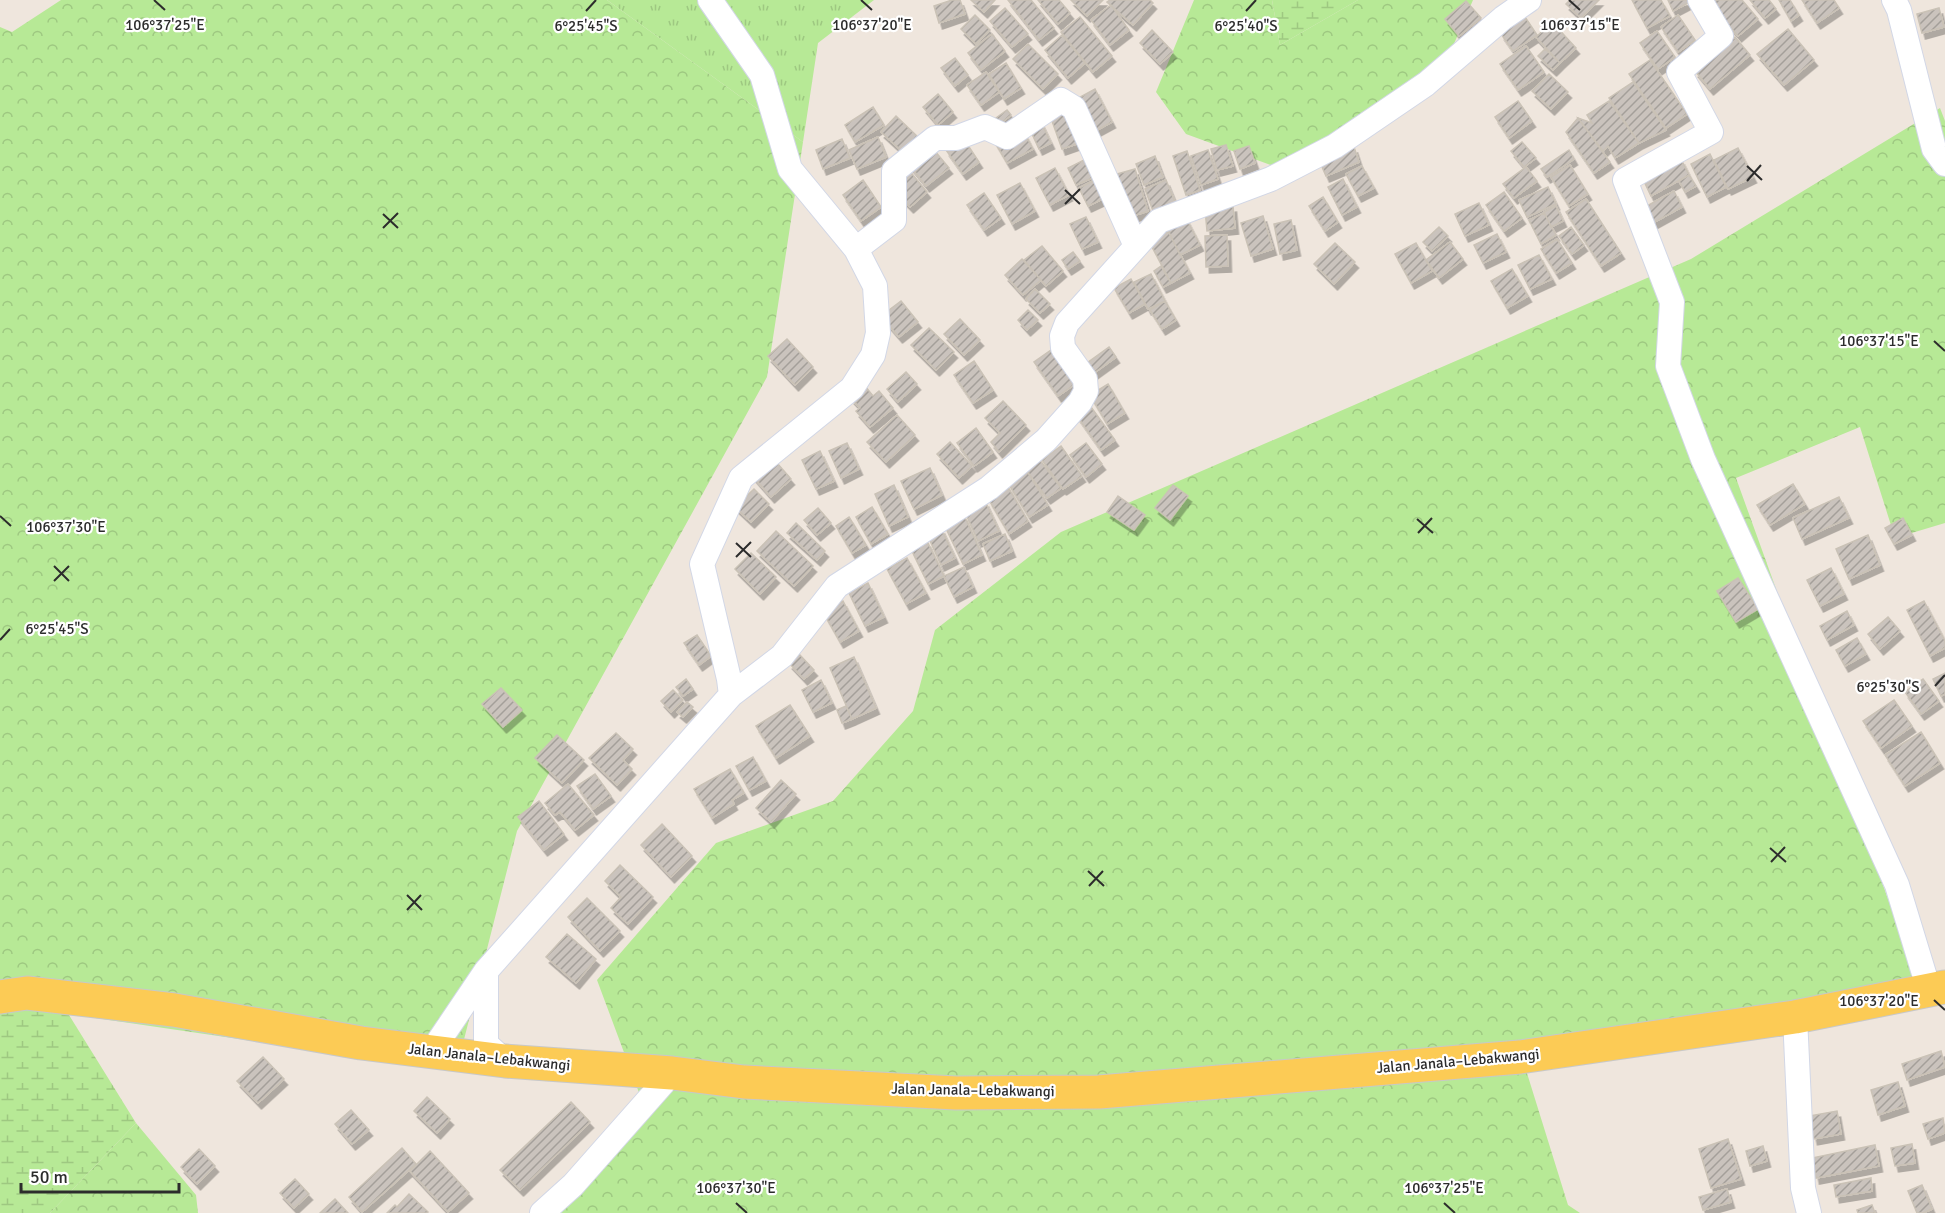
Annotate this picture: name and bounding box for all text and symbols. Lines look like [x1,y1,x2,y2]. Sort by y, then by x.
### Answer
text: 106°37'25"E [125,16,205,34]
text: 106°37'20"E [832,16,912,34]
text: 106°37'15"E [1540,16,1620,34]
text: 6°25'45"S [554,17,618,35]
text: 6°25'40"S [1214,17,1278,35]
text: 106°37'15"E [1839,332,1919,350]
text: 106°37'30"E [26,518,106,536]
text: 6°25'45"S [25,620,89,638]
text: 6°25'30"S [1856,678,1920,696]
text: 106°37'20"E [1839,992,1919,1010]
street label: Jalan Janala–Lebakwangi [407,1040,571,1074]
street label: Jalan Janala–Lebakwangi [1376,1045,1540,1077]
street label: Jalan Janala–Lebakwangi [891,1080,1055,1100]
scale bar [21,1156,178,1194]
text: 50 m [30,1166,68,1188]
text: 106°37'30"E [696,1179,776,1197]
text: 106°37'25"E [1404,1179,1484,1197]

